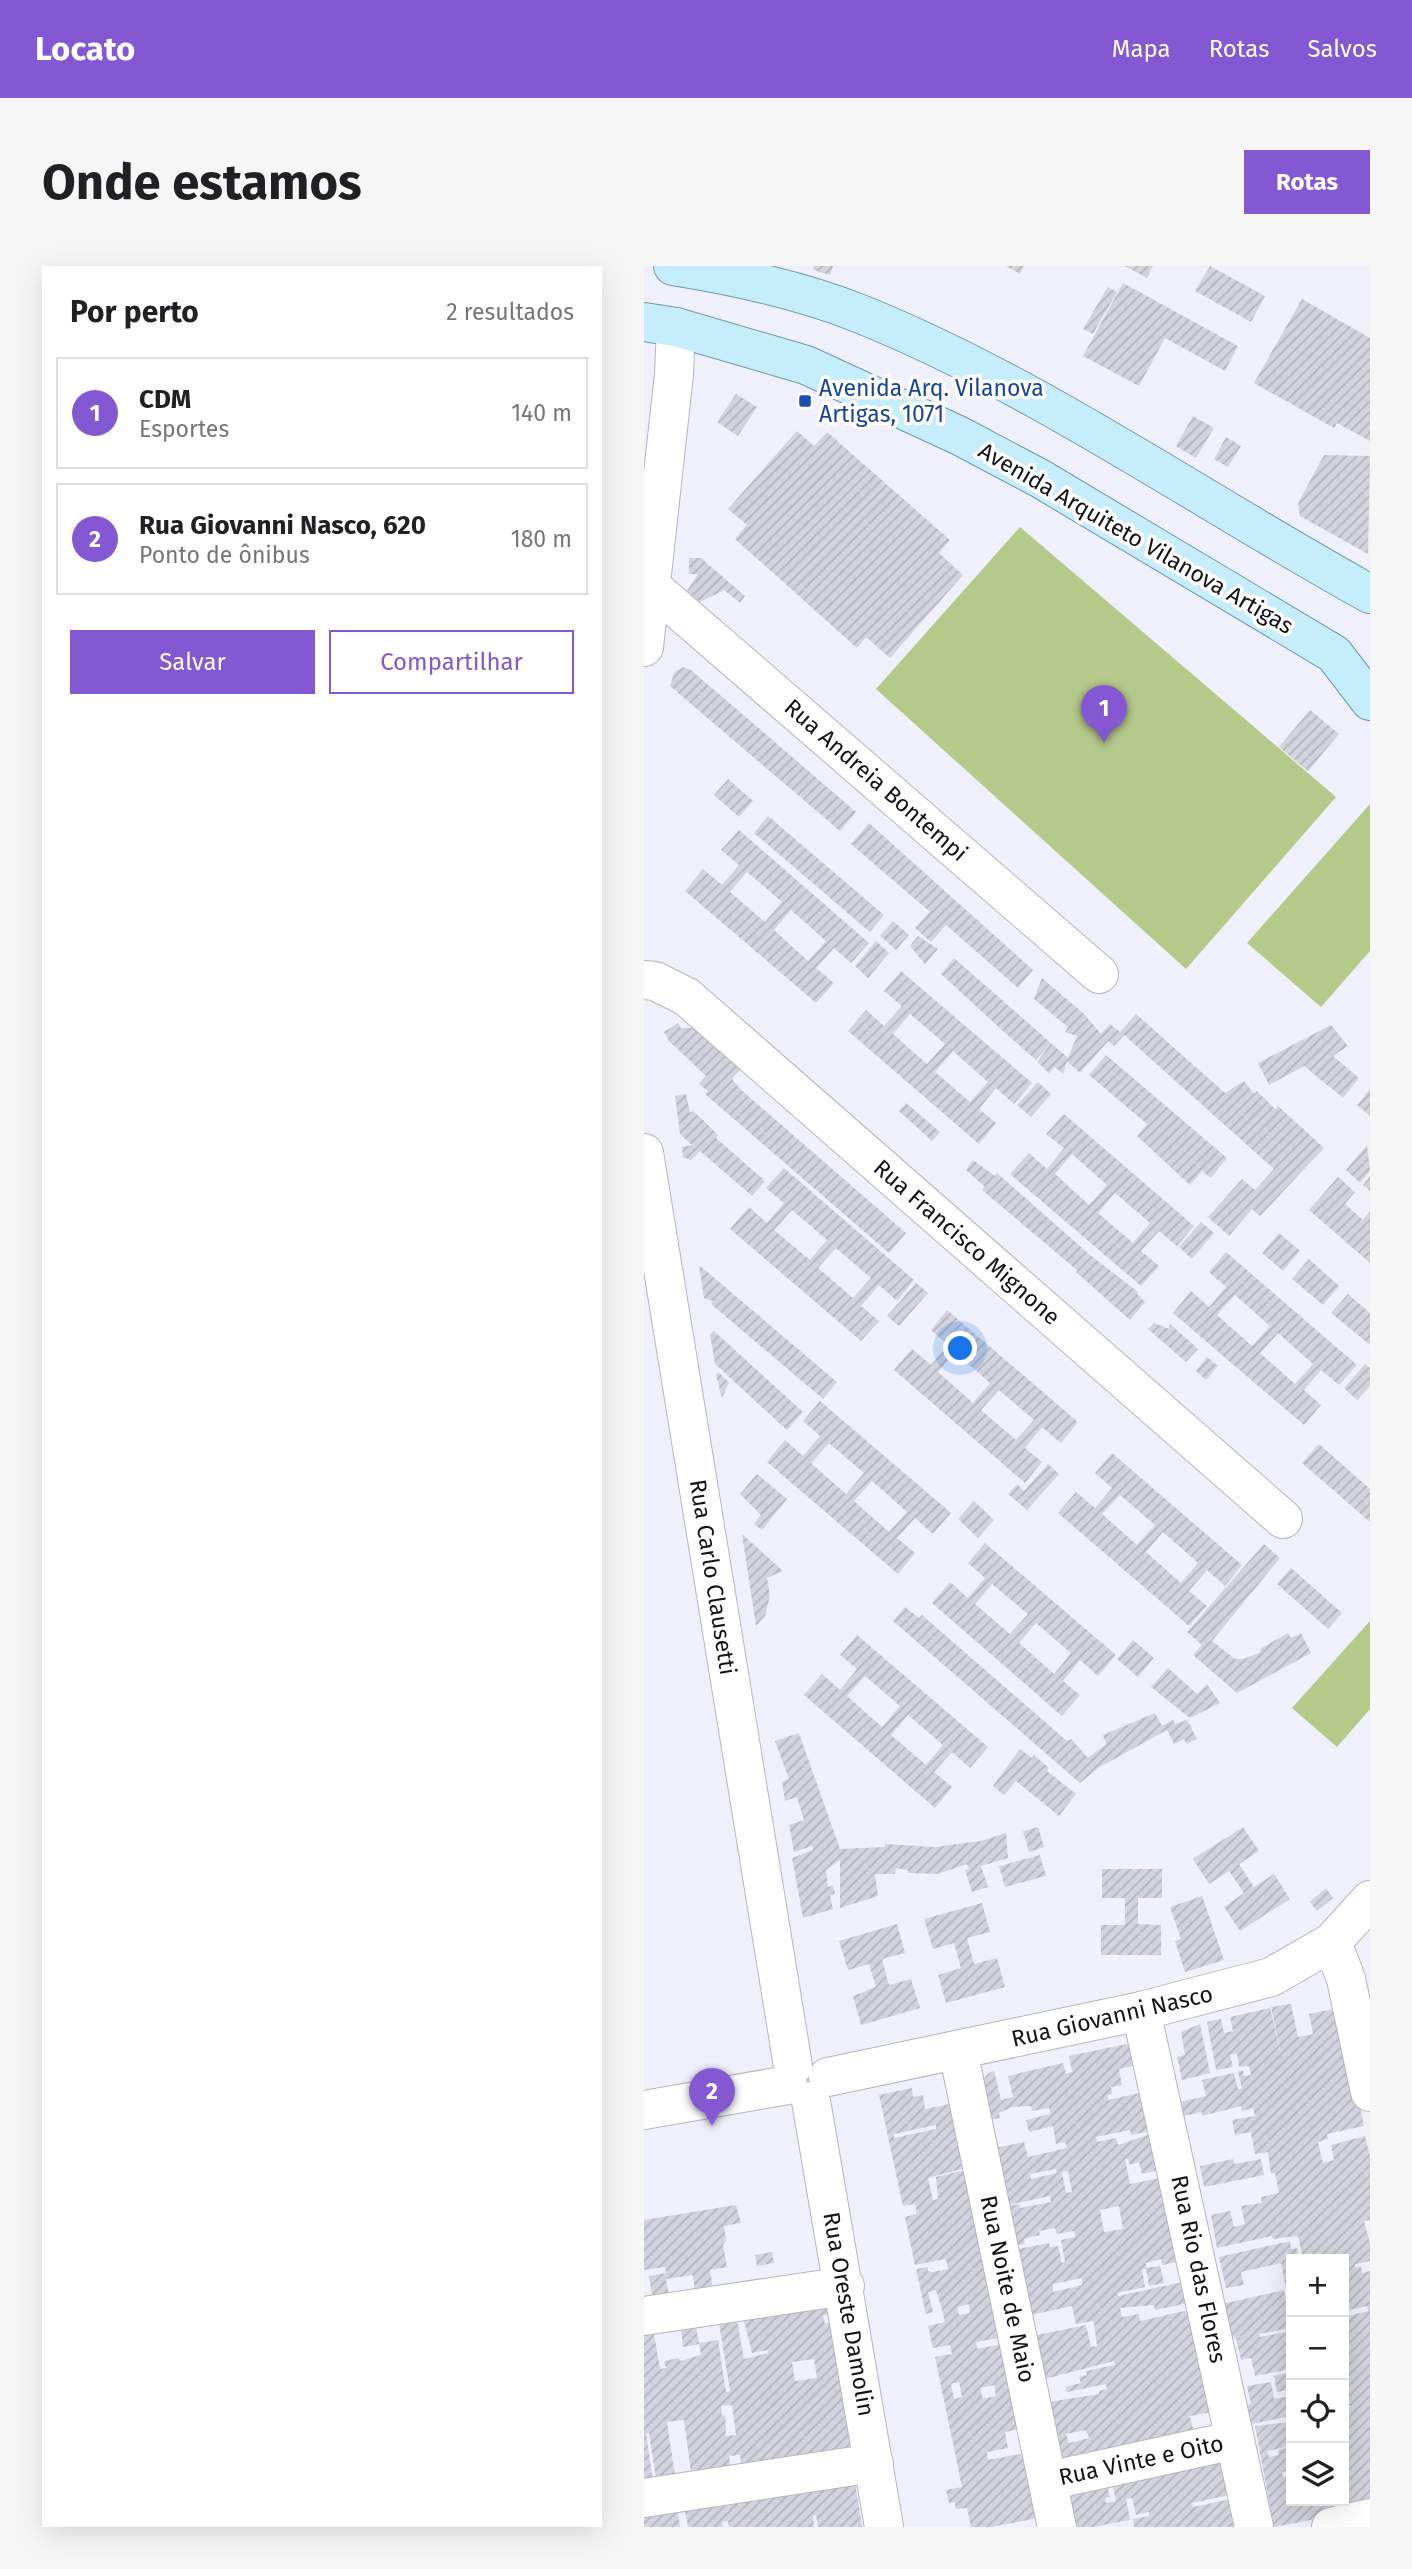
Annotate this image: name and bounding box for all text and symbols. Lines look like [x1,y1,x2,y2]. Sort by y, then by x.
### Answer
text: Locato [35,29,135,69]
text: Mapa [1112,35,1171,63]
text: Rotas [1209,35,1269,63]
text: Salvos [1307,35,1377,63]
button: Rotas [1244,150,1370,214]
text: Onde estamos [42,153,362,212]
text: Por perto [70,294,199,330]
text: 2 resultados [446,298,574,326]
place label: Avenida Arq. Vilanova Artigas, 1071 [819,374,1044,428]
text: CDM [139,384,191,415]
marker: Avenida Arq. Vilanova Artigas, 1071 [797,393,813,409]
text: 1 [90,399,100,427]
text: 140 m [511,399,572,427]
text: Esportes [139,415,229,443]
street label: Avenida Arquiteto Vilanova Artigas [974,436,1298,640]
text: Rua Giovanni Nasco, 620 [139,510,426,541]
text: 2 [89,525,101,553]
text: 180 m [511,525,572,553]
text: Ponto de ônibus [139,541,310,569]
button: Salvar [70,630,315,694]
button: Compartilhar [329,630,574,694]
pin: 1 [1081,685,1127,743]
street label: Rua Andreia Bontempi [779,693,973,867]
street label: Rua Francisco Mignone [868,1153,1066,1331]
your location [943,1331,977,1365]
street label: Rua Carlo Clausetti [684,1477,742,1677]
street label: Rua Giovanni Nasco [1009,1979,1215,2053]
pin: 2 [689,2068,735,2126]
street label: Rua Rio das Flores [1165,2173,1233,2365]
street label: Rua Noite de Maio [974,2193,1042,2385]
street label: Rua Oreste Damolin [817,2210,881,2418]
map controls [1286,2254,1349,2506]
button: + [1286,2254,1349,2317]
button: − [1286,2317,1349,2380]
button: locate [1286,2380,1349,2443]
street label: Rua Vinte e Oito [1056,2429,1226,2491]
button: layers [1286,2443,1349,2506]

